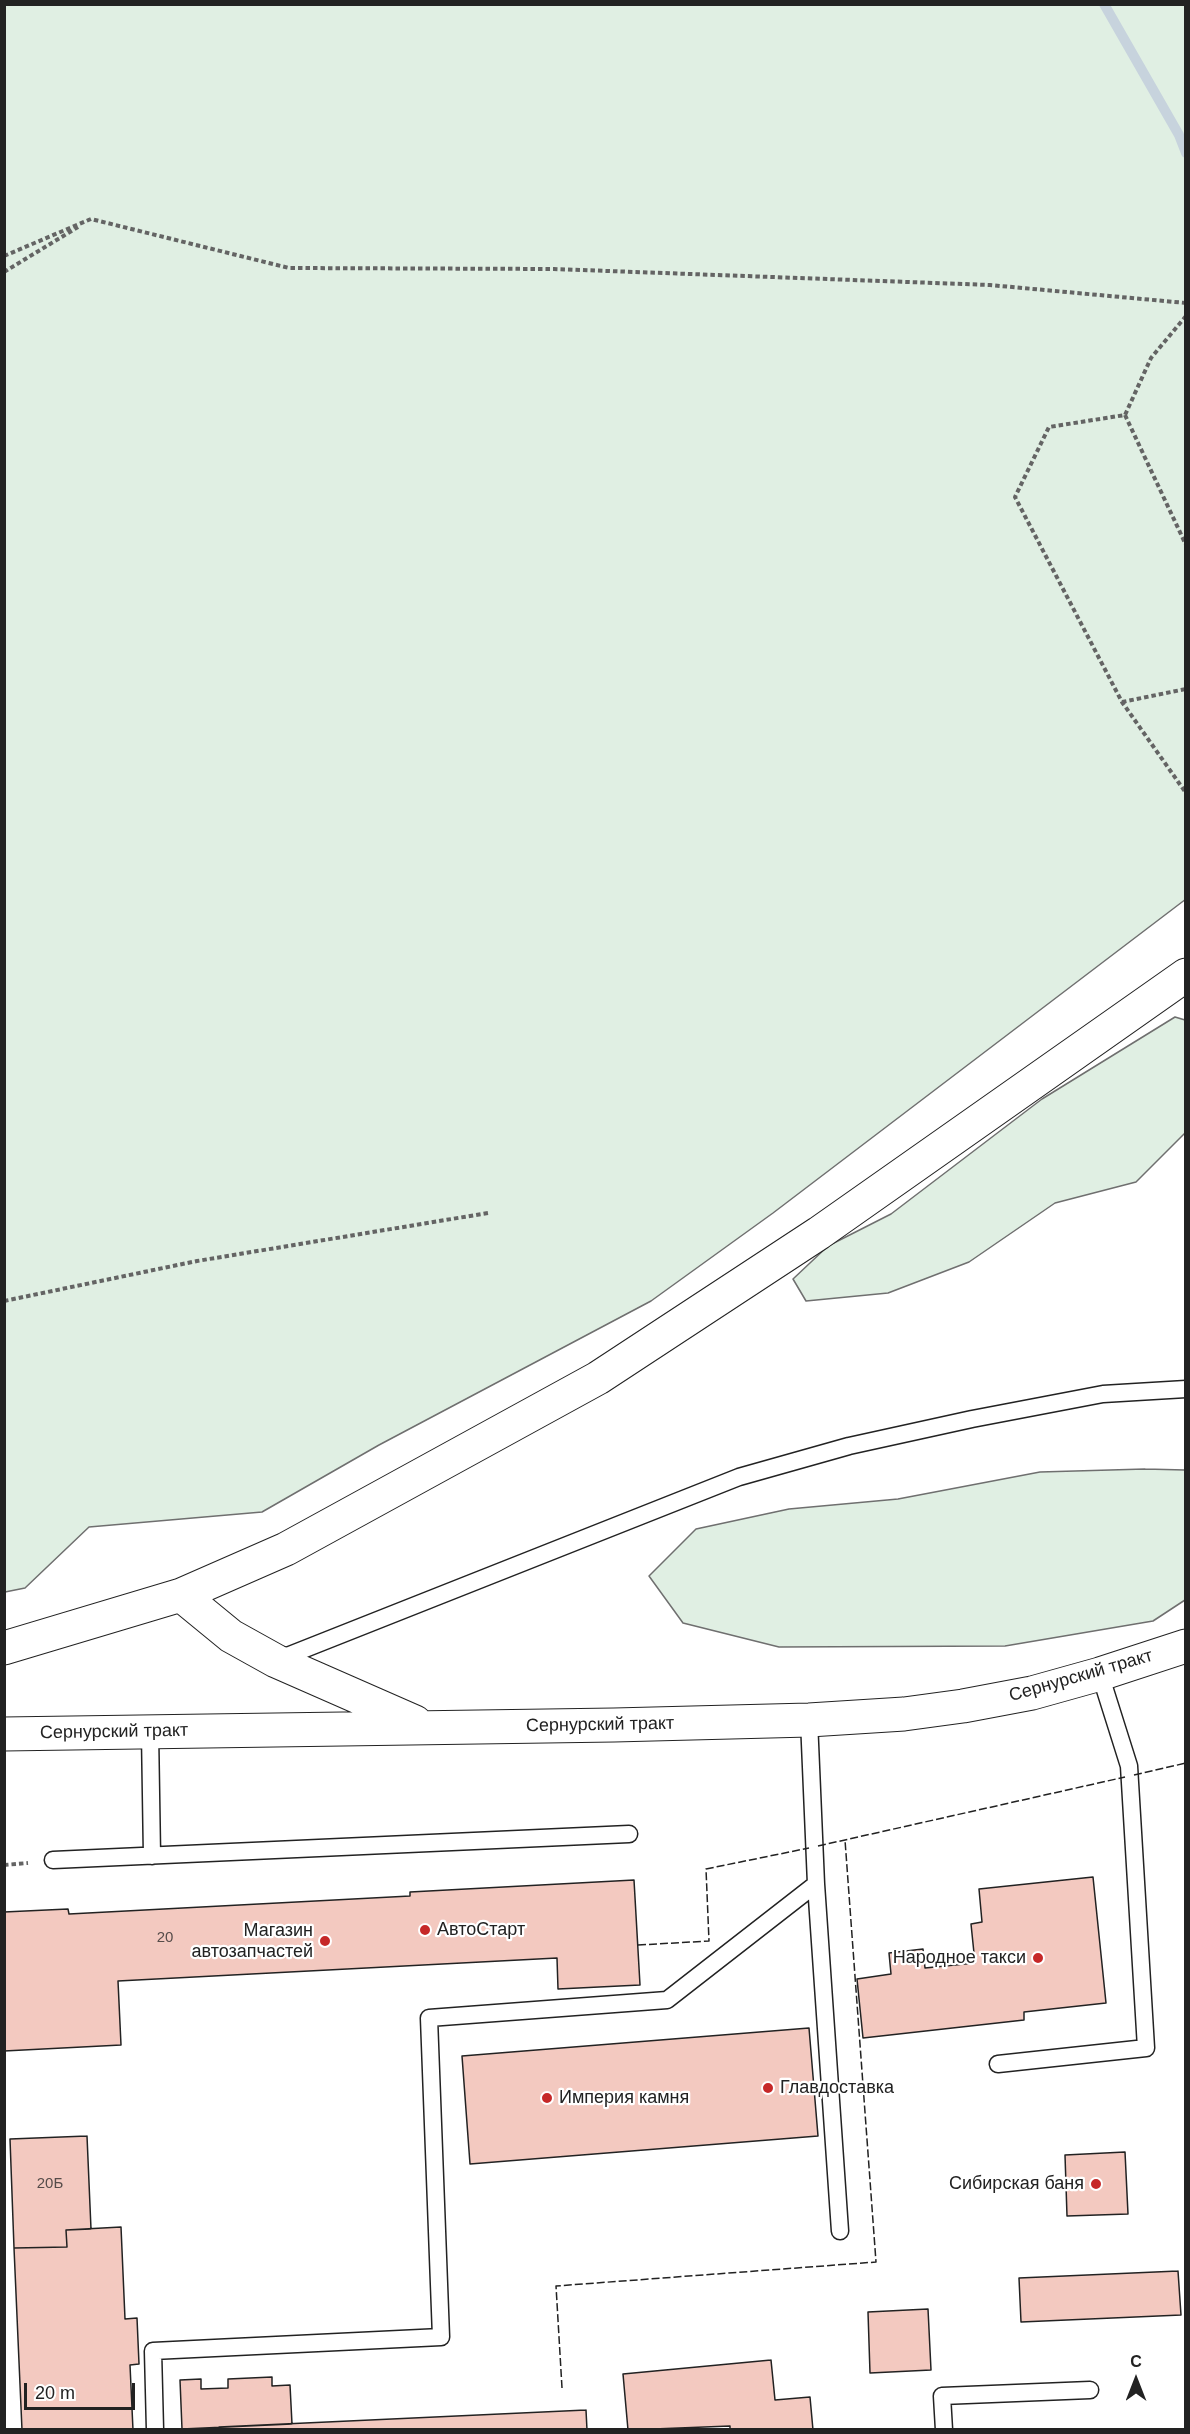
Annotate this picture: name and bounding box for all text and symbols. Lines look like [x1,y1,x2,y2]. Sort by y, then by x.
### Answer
street label: Сернурский тракт [1007,1645,1155,1707]
street label: Сернурский тракт [526,1713,674,1737]
street label: Сернурский тракт [40,1720,188,1744]
place label: АвтоСтарт [437,1919,525,1941]
place label: Магазин автозапчастей [191,1920,313,1962]
marker: АвтоСтарт [418,1923,432,1937]
house number: 20 [157,1929,173,1947]
marker: Магазин автозапчастей [318,1934,332,1948]
place label: Народное такси [893,1947,1026,1969]
marker: Народное такси [1031,1951,1045,1965]
place label: Главдоставка [780,2077,894,2099]
marker: Главдоставка [761,2081,775,2095]
place label: Империя камня [559,2087,689,2109]
marker: Империя камня [540,2091,554,2105]
place label: Сибирская баня [949,2173,1084,2195]
house number: 20Б [37,2175,63,2193]
marker: Сибирская баня [1089,2177,1103,2191]
north arrow [1106,2350,1166,2410]
text: С [1130,2353,1142,2370]
scale bar [27,2371,138,2409]
text: 20 m [35,2383,75,2403]

